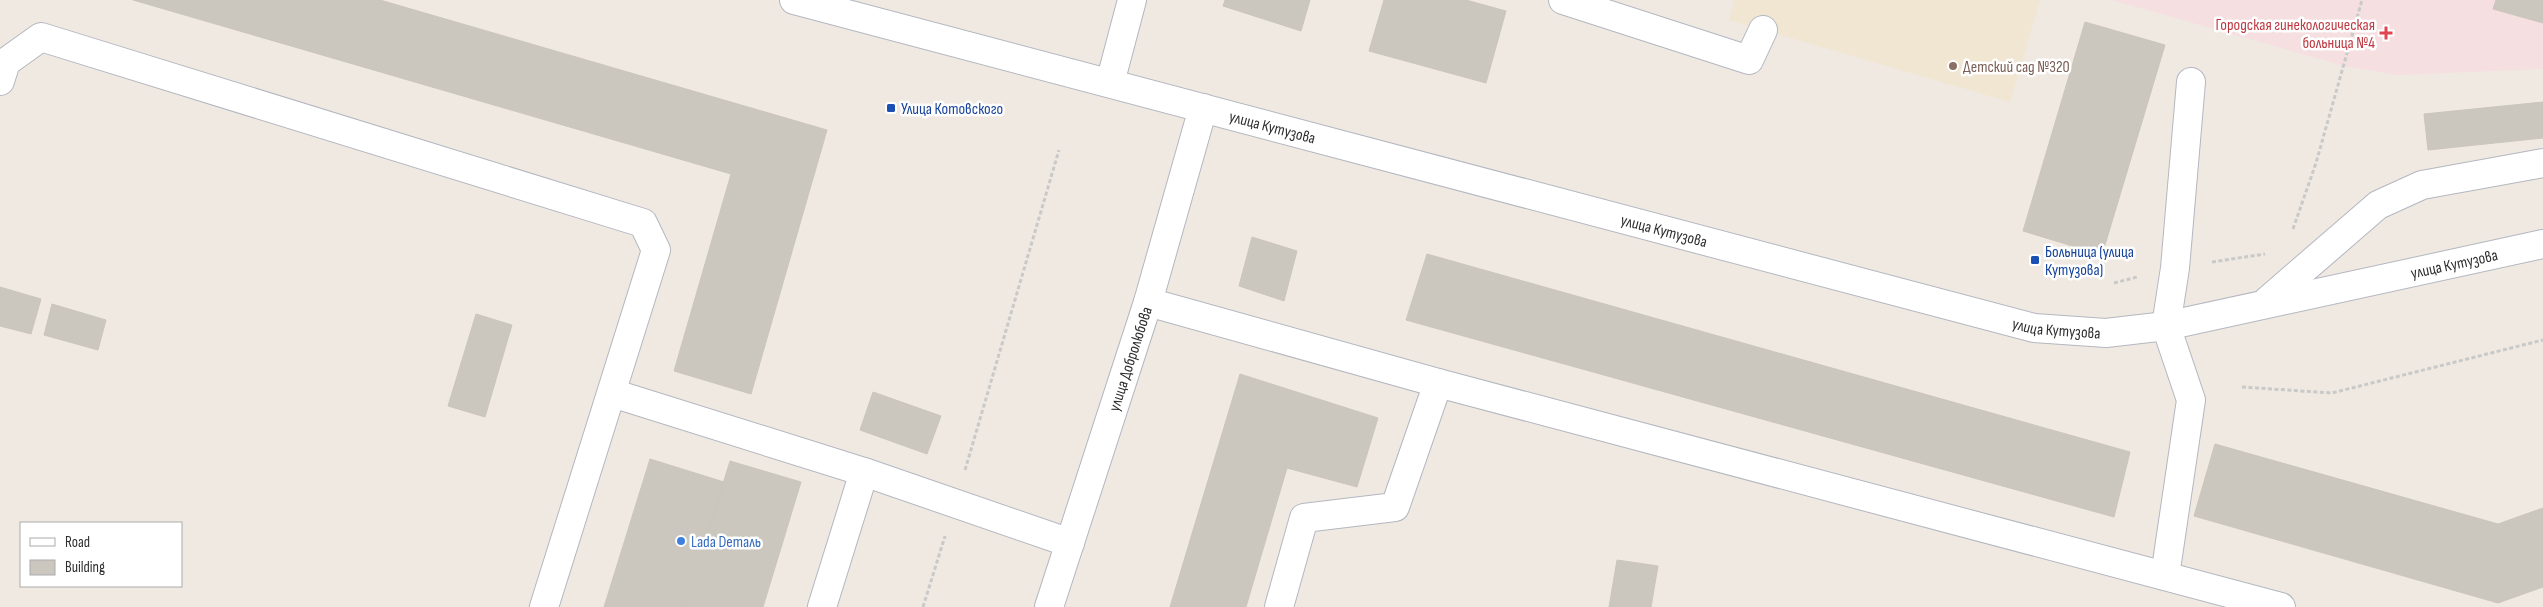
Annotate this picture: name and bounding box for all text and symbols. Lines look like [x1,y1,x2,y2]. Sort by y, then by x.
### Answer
place label: Городская гинекологическая больница №4 [2216,16,2375,53]
marker: Городская гинекологическая больница №4 [2379,26,2393,40]
place label: Детский сад №320 [1963,58,2070,77]
marker: Детский сад №320 [1947,60,1959,72]
place label: Улица Котовского [901,100,1003,119]
marker: Улица Котовского [885,102,897,114]
street label: улица Кутузова [1227,108,1317,149]
street label: улица Кутузова [1618,211,1709,252]
place label: Больница (улица Кутузова) [2045,243,2134,280]
street label: улица Кутузова [2409,246,2500,284]
marker: Больница (улица Кутузова) [2029,254,2041,266]
street label: улица Добролюбова [1105,304,1157,414]
street label: улица Кутузова [2010,315,2101,344]
legend [20,522,182,587]
text: Road [65,533,90,552]
place label: Lada Dеталь [691,533,761,552]
marker: Lada Dеталь [675,535,687,547]
text: Building [65,558,105,577]

